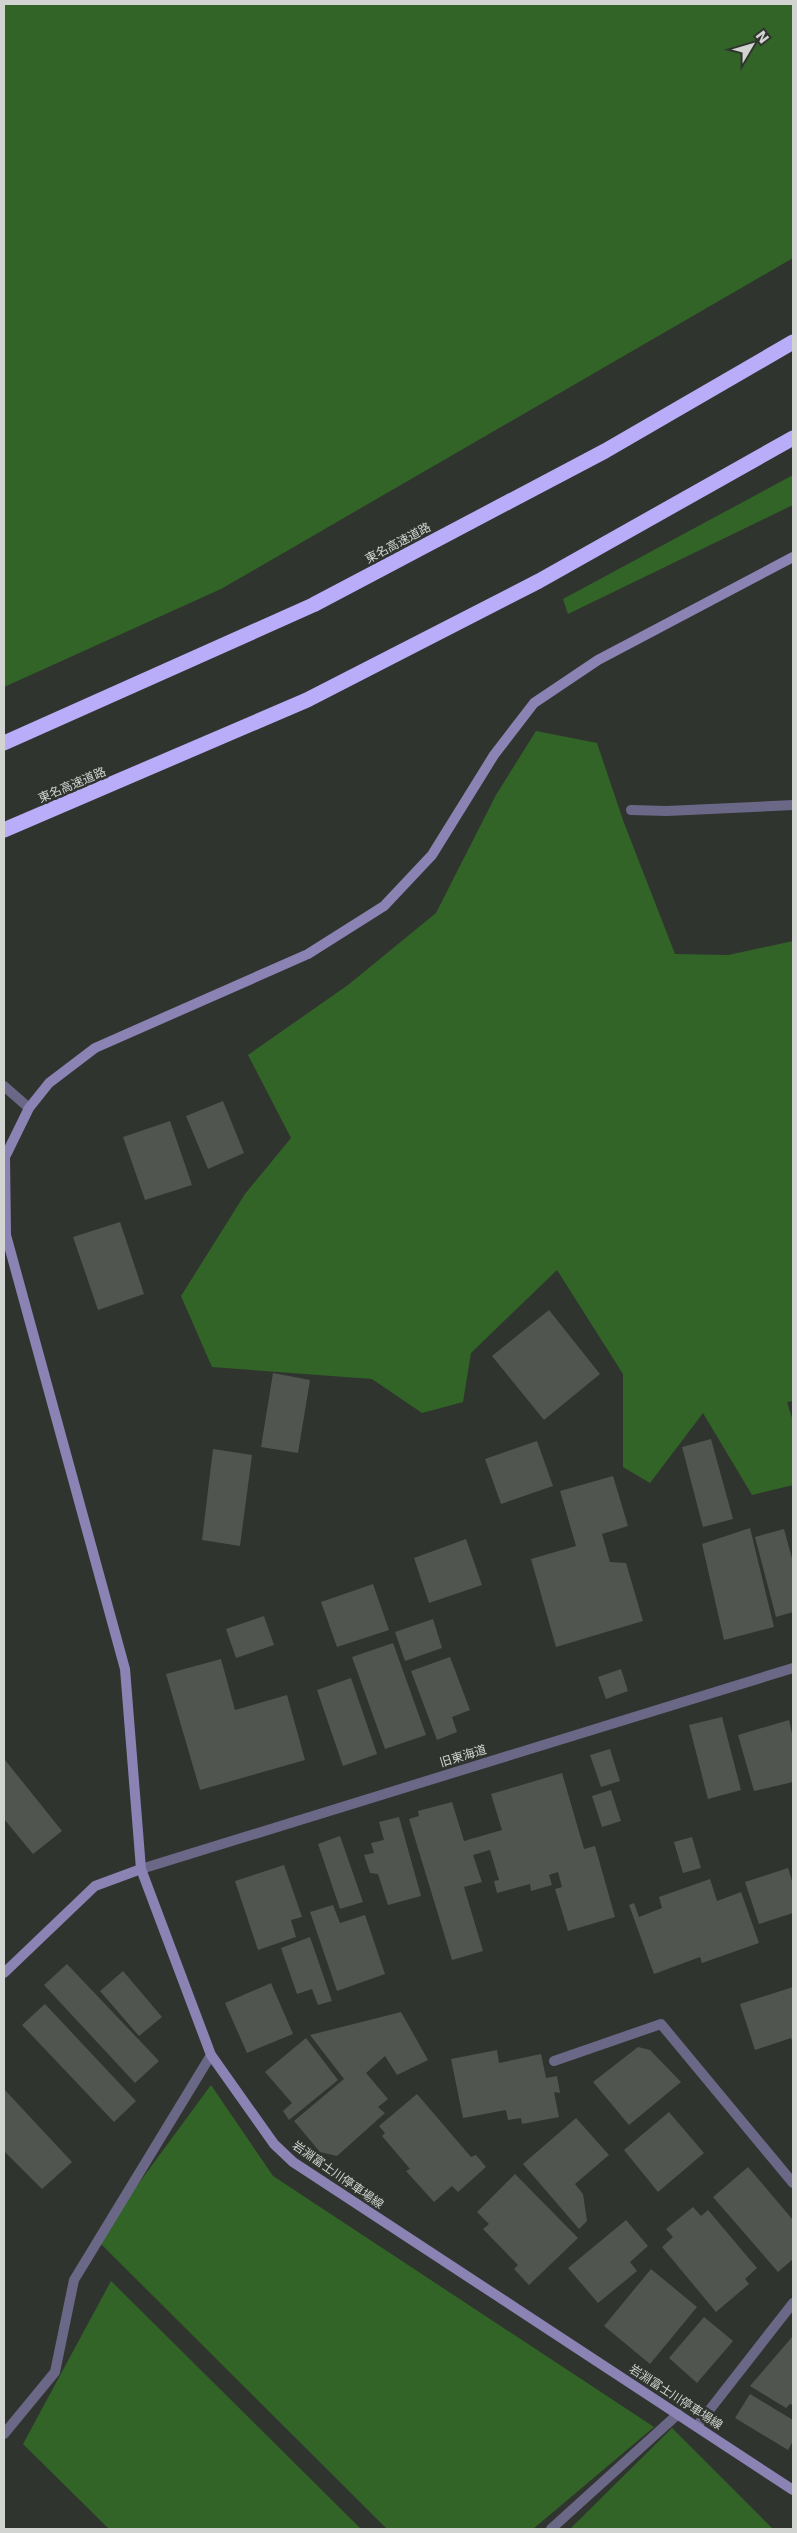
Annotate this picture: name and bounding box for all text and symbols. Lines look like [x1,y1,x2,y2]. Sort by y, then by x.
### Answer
north arrow [727,20,777,70]
text: N [752,27,772,47]
street label: 東名高速道路 [363,520,433,566]
street label: 東名高速道路 [36,764,108,806]
street label: 旧東海道 [438,1742,488,1770]
street label: 岩淵富士川停車場線 [290,2138,386,2212]
street label: 岩淵富士川停車場線 [627,2362,725,2432]

